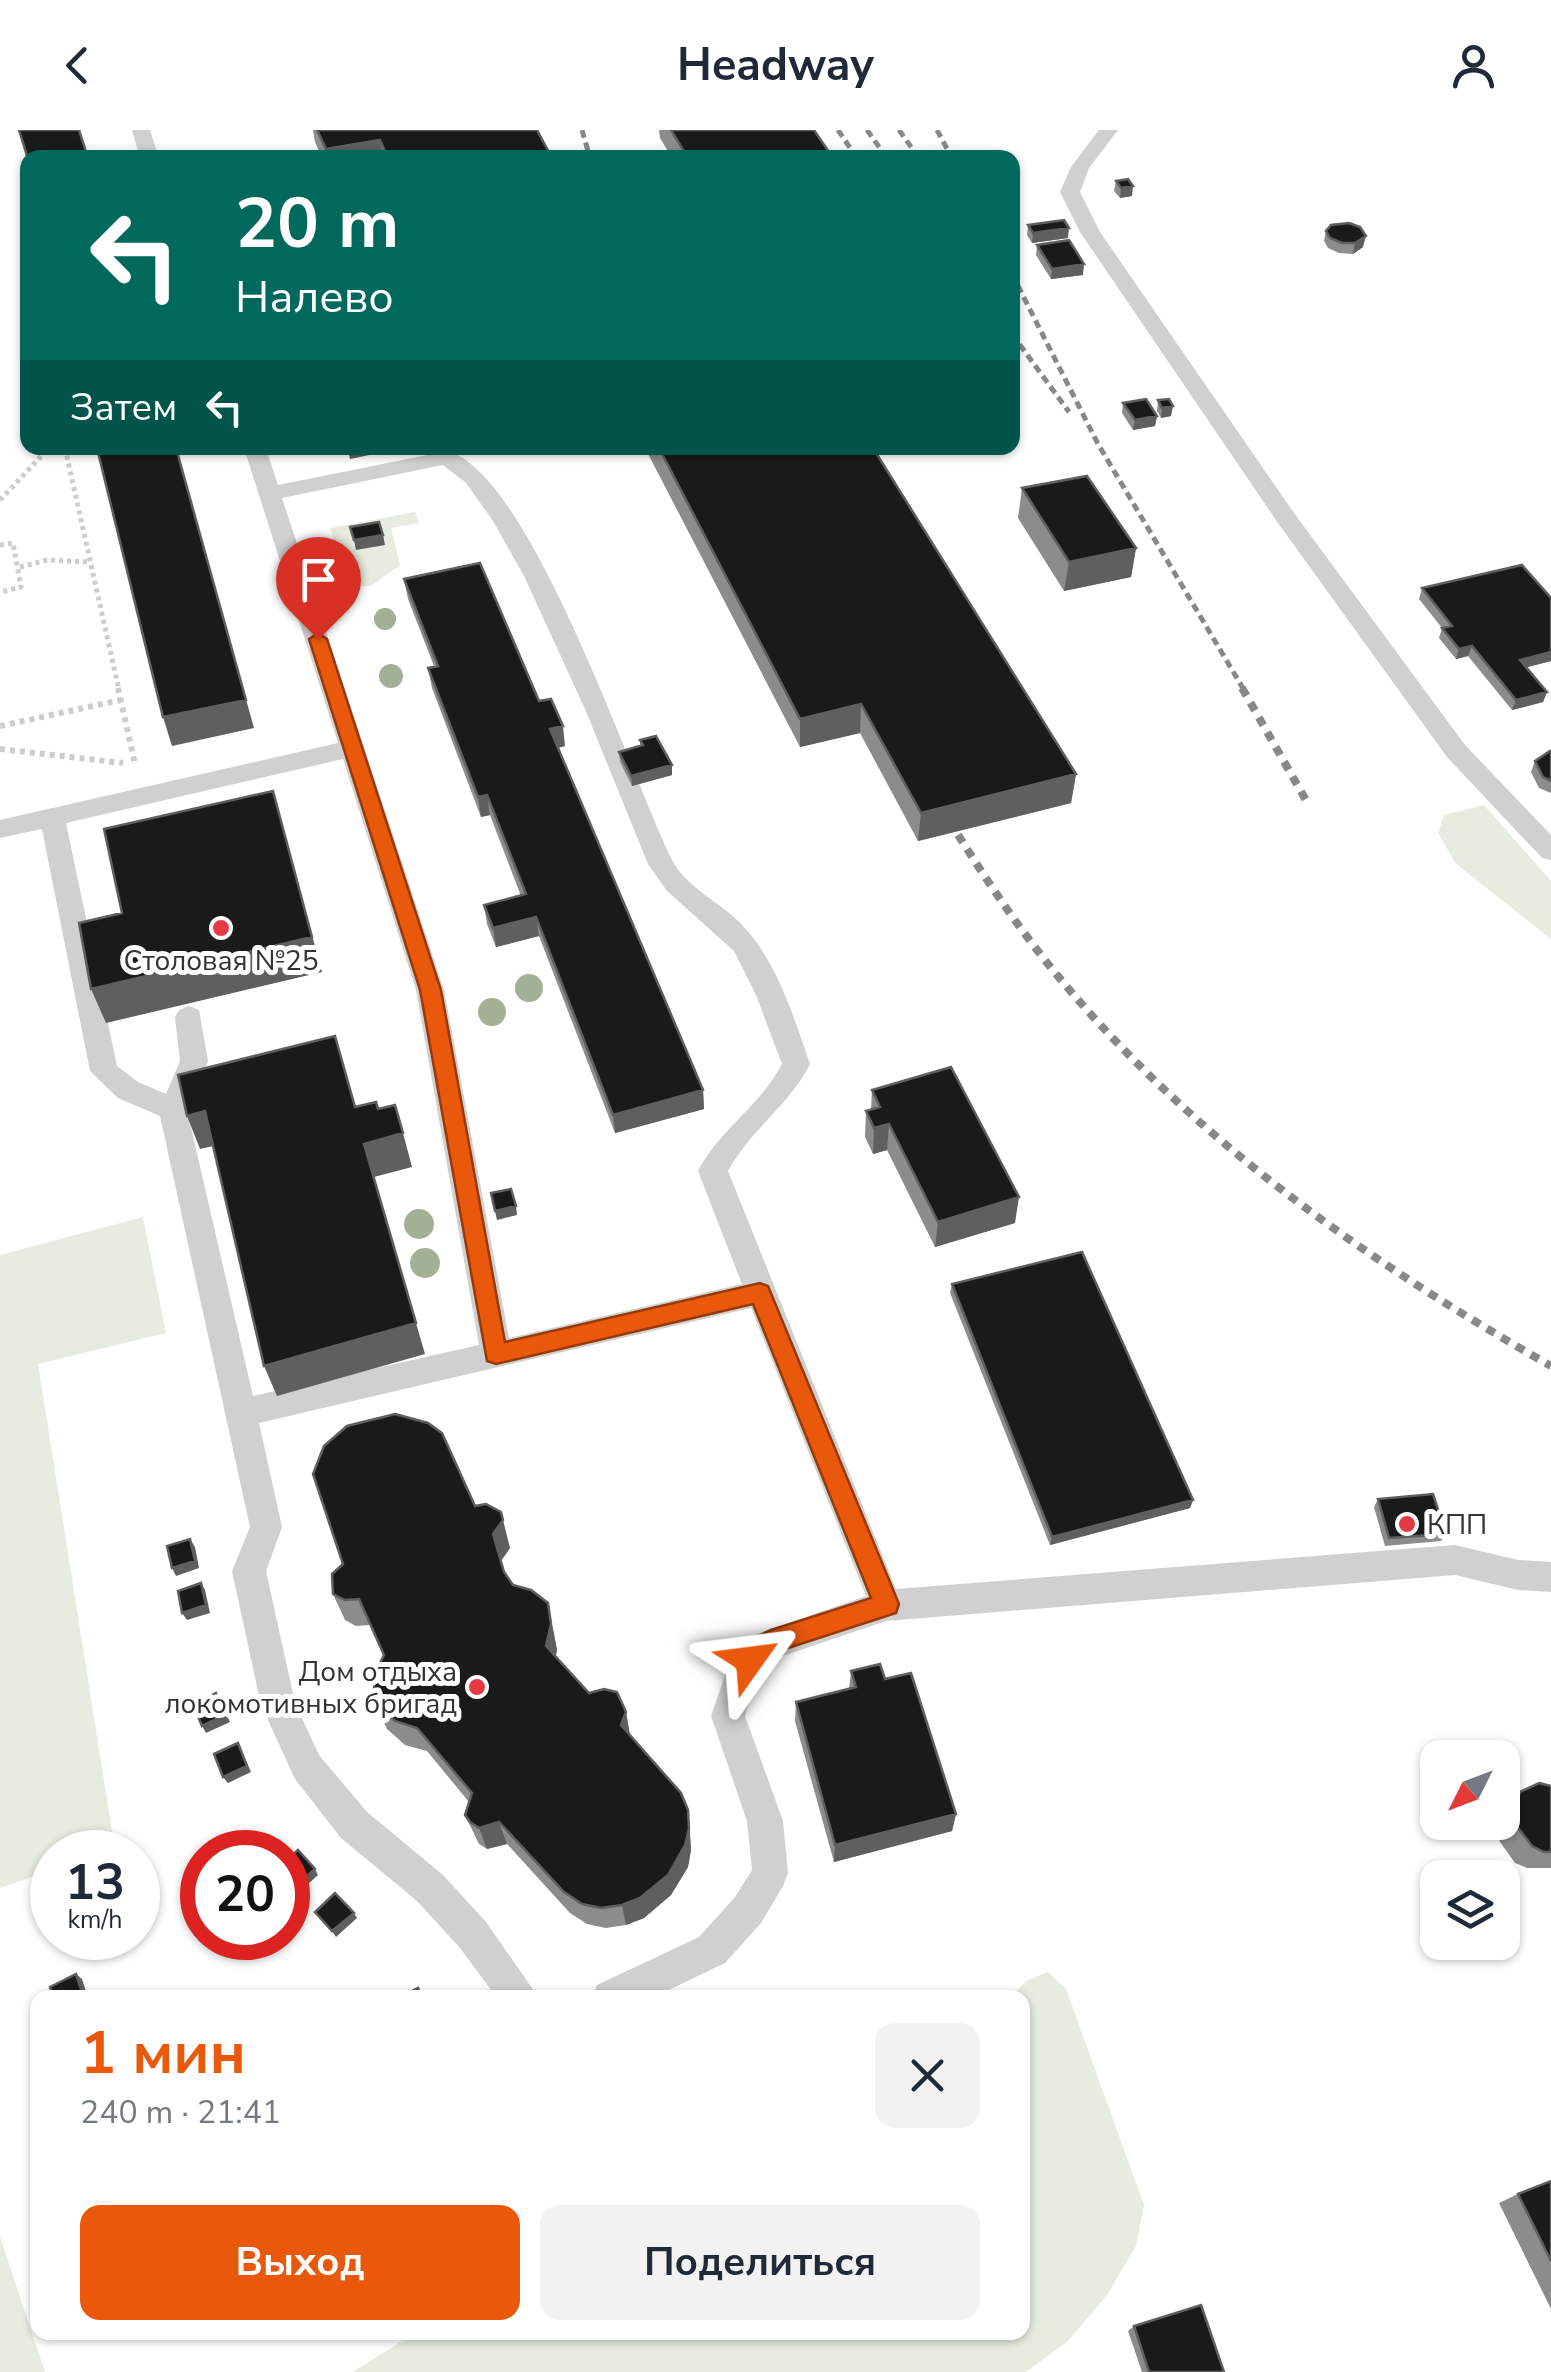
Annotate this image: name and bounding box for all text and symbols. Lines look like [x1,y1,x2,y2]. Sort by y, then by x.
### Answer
text: Headway [677,35,874,96]
icon: back [50,38,105,93]
icon: person [1446,38,1501,93]
text: 20 m [235,176,399,272]
icon: left [70,190,200,320]
text: Налево [235,267,394,328]
icon: left [197,380,252,435]
text: Затем [70,382,177,433]
pin [276,537,361,640]
icon: arrive [291,552,346,607]
marker: Столовая №25 [210,917,232,939]
place label: Столовая №25 [123,942,319,980]
place label: КПП [1427,1506,1487,1544]
marker: КПП [1396,1513,1418,1535]
position arrow [698,1608,802,1712]
place label: Дом отдыха локомотивных бригад [164,1653,457,1723]
marker: Дом отдыха локомотивных бригад [466,1676,488,1698]
north arrow [1420,1740,1520,1840]
map controls [1420,1740,1520,1960]
speed limit sign: 20 [180,1830,310,1960]
text: 13 [65,1848,125,1917]
button: layers [1420,1860,1520,1960]
text: km/h [67,1903,123,1937]
text: 1 мин [80,2012,246,2094]
button: close [875,2023,980,2128]
text: 240 m · 21:41 [80,2091,281,2134]
button: Выход [80,2205,520,2320]
button: Поделиться [540,2205,980,2320]

